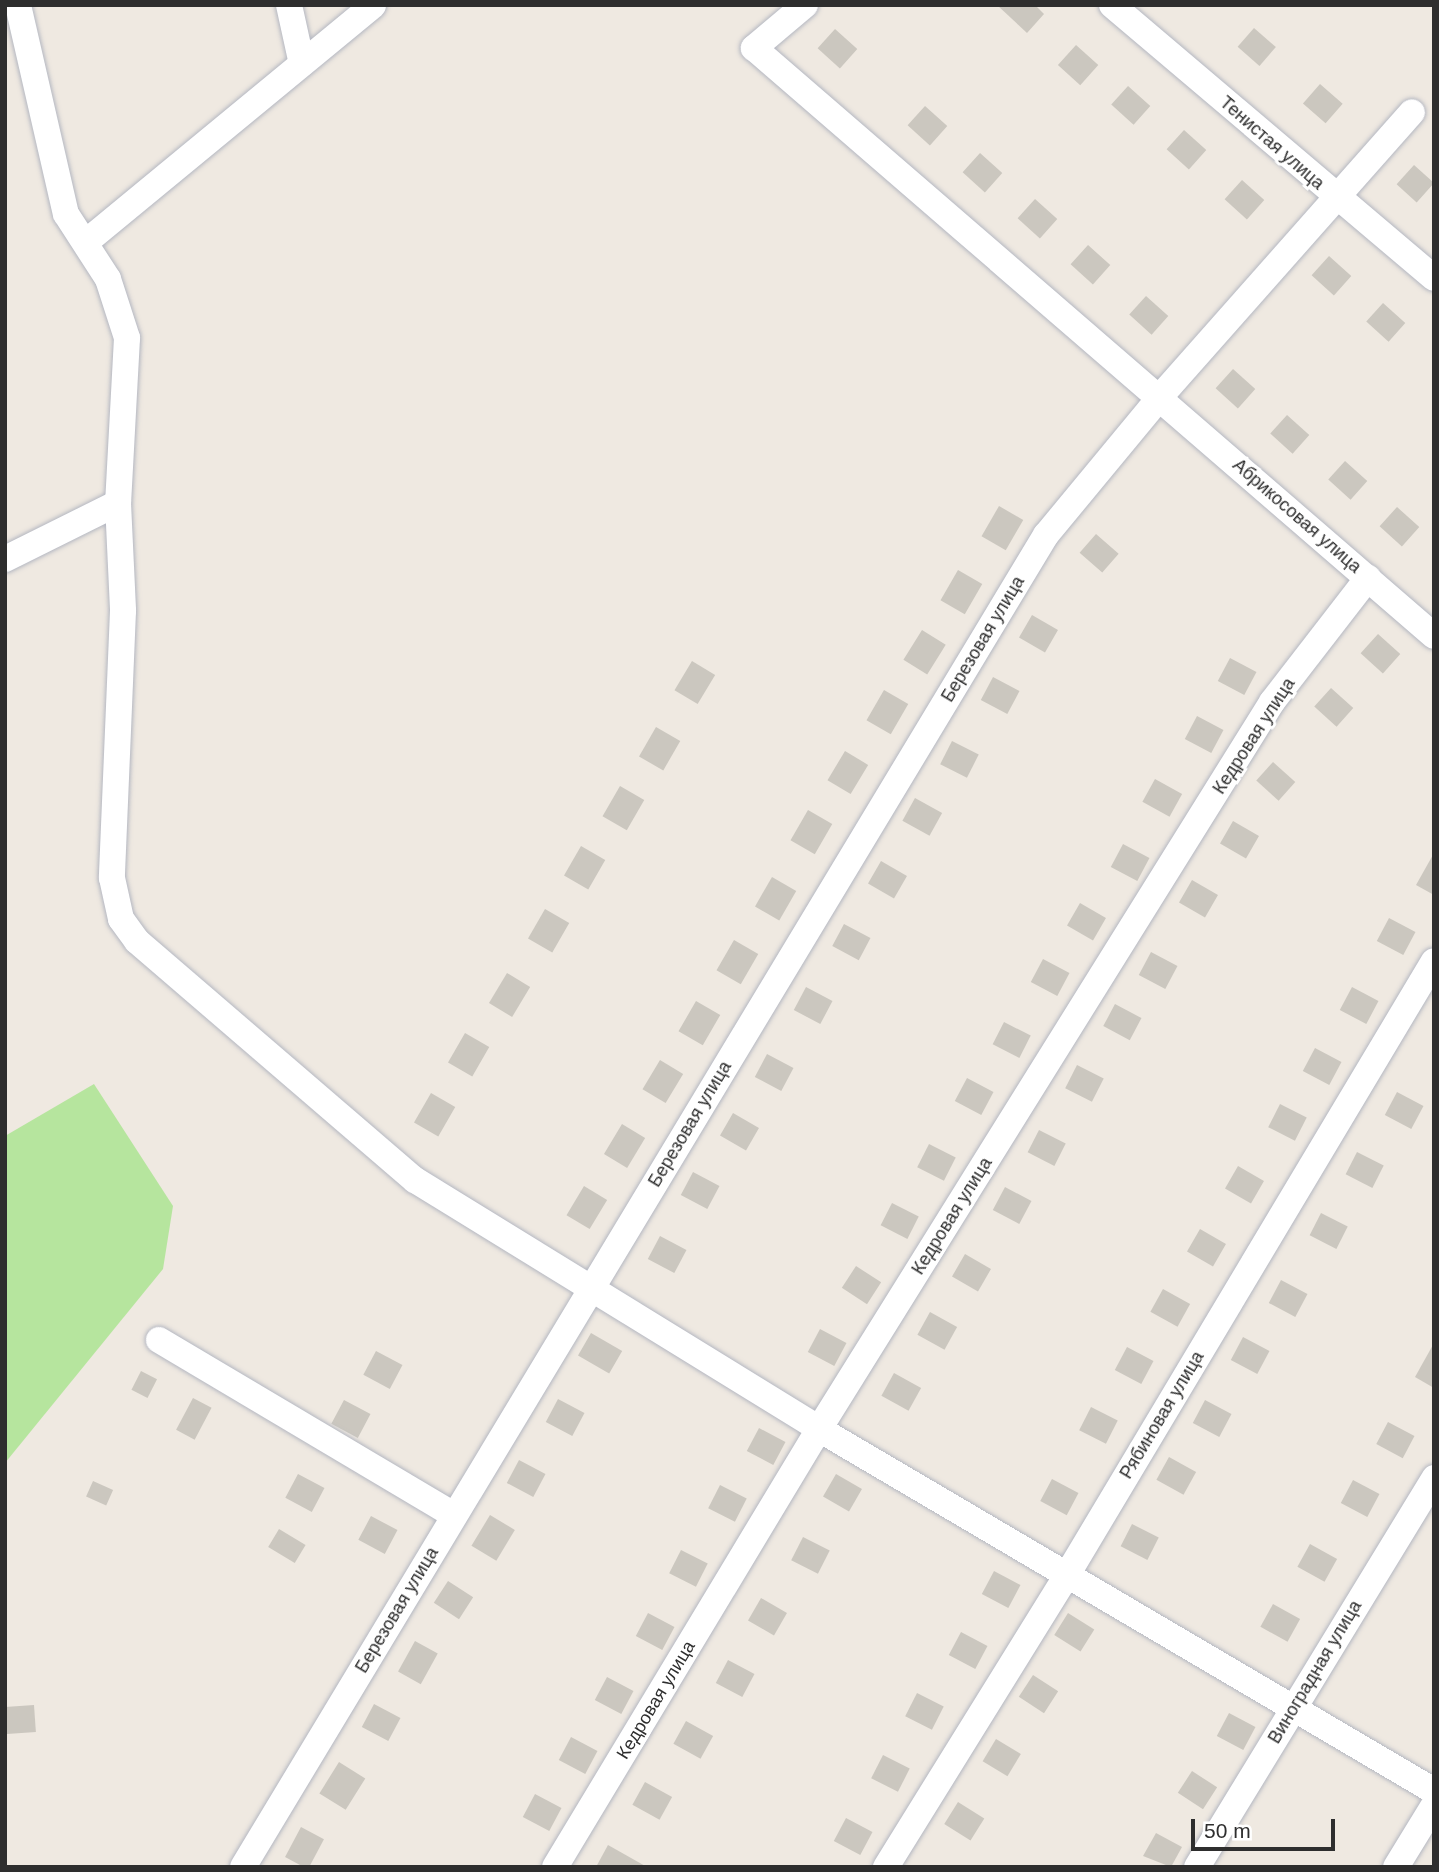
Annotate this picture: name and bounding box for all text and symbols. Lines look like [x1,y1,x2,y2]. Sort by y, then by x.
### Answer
street label: Тенистая улица [1215,92,1329,194]
street label: Абрикосовая улица [1228,454,1366,578]
street label: Березовая улица [937,572,1029,706]
street label: Кедровая улица [1208,674,1300,798]
street label: Березовая улица [644,1057,736,1191]
street label: Кедровая улица [907,1153,997,1279]
street label: Рябиновая улица [1115,1347,1209,1483]
street label: Березовая улица [351,1543,443,1677]
street label: Виноградная улица [1264,1596,1366,1748]
street label: Кедровая улица [612,1637,700,1763]
scale bar [1194,1806,1338,1850]
text: 50 m [1204,1819,1251,1842]

